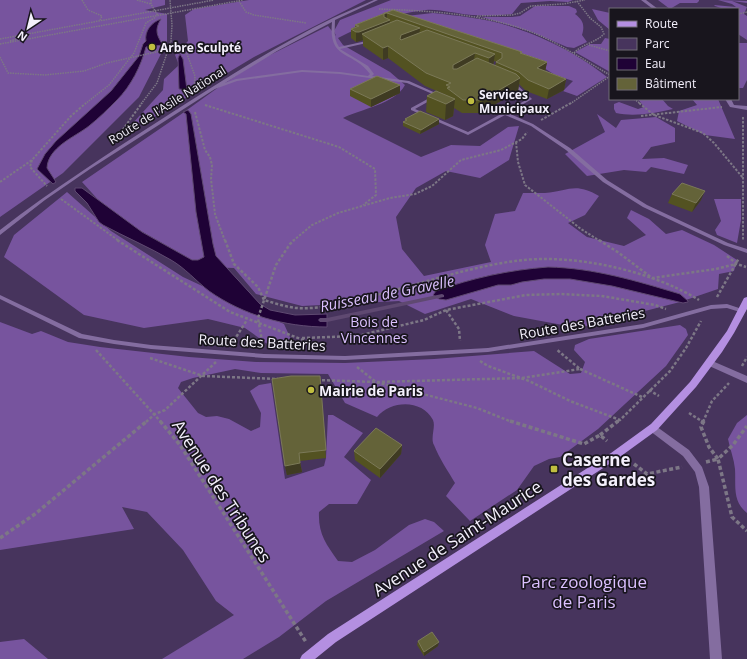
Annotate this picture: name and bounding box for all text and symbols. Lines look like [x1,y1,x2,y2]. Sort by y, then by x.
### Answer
north arrow [8,8,48,48]
legend [609,8,739,100]
text: Route [645,15,678,32]
text: N [14,28,30,45]
text: Parc [645,35,670,52]
place label: Arbre Sculpté [160,39,241,56]
marker: Arbre Sculpté [147,42,157,52]
text: Eau [645,55,666,72]
street label: Route de l'Asile National [105,62,229,148]
text: Bâtiment [645,75,696,92]
place label: Services Municipaux [479,86,549,117]
marker: Services Municipaux [466,96,476,106]
water label: Ruisseau de Gravelle [318,270,456,316]
street label: Route des Batteries [518,303,647,343]
park label: Bois de Vincennes [341,312,408,347]
street label: Route des Batteries [198,329,326,355]
place label: Mairie de Paris [319,381,423,400]
marker: Mairie de Paris [306,385,316,395]
street label: Avenue des Tribunes [167,415,277,567]
place label: Caserne des Gardes [562,448,655,491]
marker: Caserne des Gardes [549,464,559,474]
street label: Avenue de Saint-Maurice [368,475,546,601]
park label: Parc zoologique de Paris [521,570,647,613]

